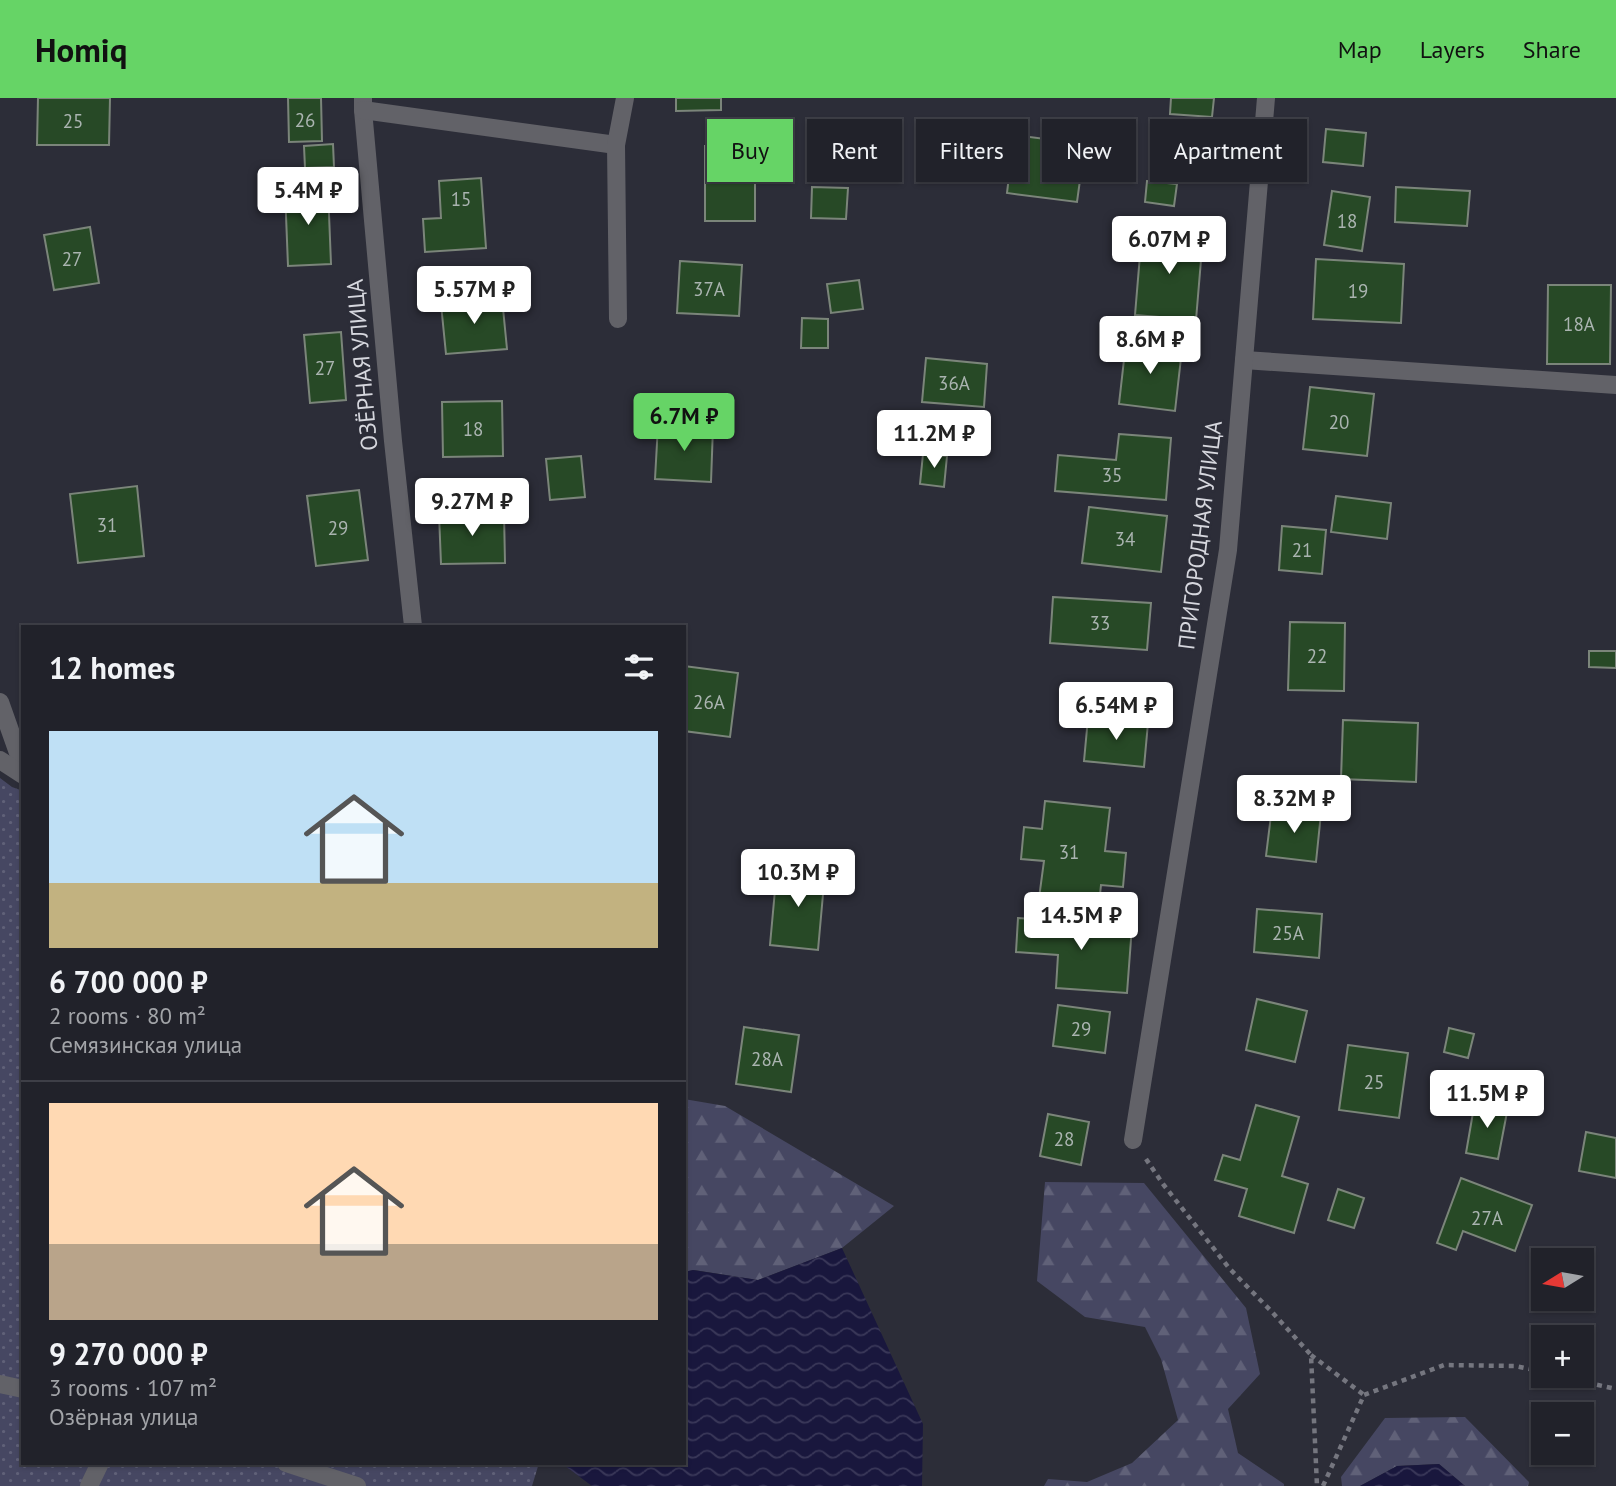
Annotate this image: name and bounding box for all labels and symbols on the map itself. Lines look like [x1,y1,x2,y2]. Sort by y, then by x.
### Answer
house number: 26 [295,108,315,132]
house number: 25 [63,109,83,133]
pin: 5.4M ₽ [251,167,365,227]
house number: 15 [451,187,471,211]
house number: 18 [1337,209,1357,233]
pin: 6.07M ₽ [1104,216,1234,276]
house number: 27 [62,247,82,271]
pin: 5.57M ₽ [409,266,539,326]
house number: 37А [693,277,725,301]
street label: ОЗЁРНАЯ УЛИЦА [340,278,383,452]
house number: 19 [1348,279,1368,303]
house number: 18А [1563,312,1595,336]
pin: 8.6M ₽ [1093,316,1207,376]
house number: 27 [315,356,335,380]
house number: 36А [938,371,970,395]
pin: 6.7M ₽ [627,394,741,453]
pin: 11.2M ₽ [869,410,999,470]
house number: 20 [1329,410,1349,434]
house number: 18 [463,417,483,441]
street label: ПРИГОРОДНАЯ УЛИЦА [1171,418,1228,651]
house number: 35 [1102,463,1122,487]
pin: 9.27M ₽ [407,478,537,538]
house number: 31 [97,513,117,537]
house number: 29 [328,516,348,540]
house number: 34 [1115,527,1135,551]
house number: 21 [1292,538,1312,562]
house number: 33 [1090,611,1110,635]
house number: 22 [1307,644,1327,668]
pin: 6.54M ₽ [1051,682,1181,742]
house number: 26А [693,690,725,714]
pin: 8.32M ₽ [1229,776,1359,835]
house number: 31 [1059,840,1079,864]
pin: 10.3M ₽ [733,850,863,909]
pin: 14.5M ₽ [1016,892,1146,952]
house number: 25А [1272,921,1304,945]
house number: 29 [1071,1017,1091,1041]
house number: 28А [751,1047,783,1071]
house number: 25 [1364,1070,1384,1094]
pin: 11.5M ₽ [1422,1070,1552,1130]
house number: 28 [1054,1127,1074,1151]
house number: 27А [1471,1206,1503,1230]
north arrow [1531,1248,1594,1311]

